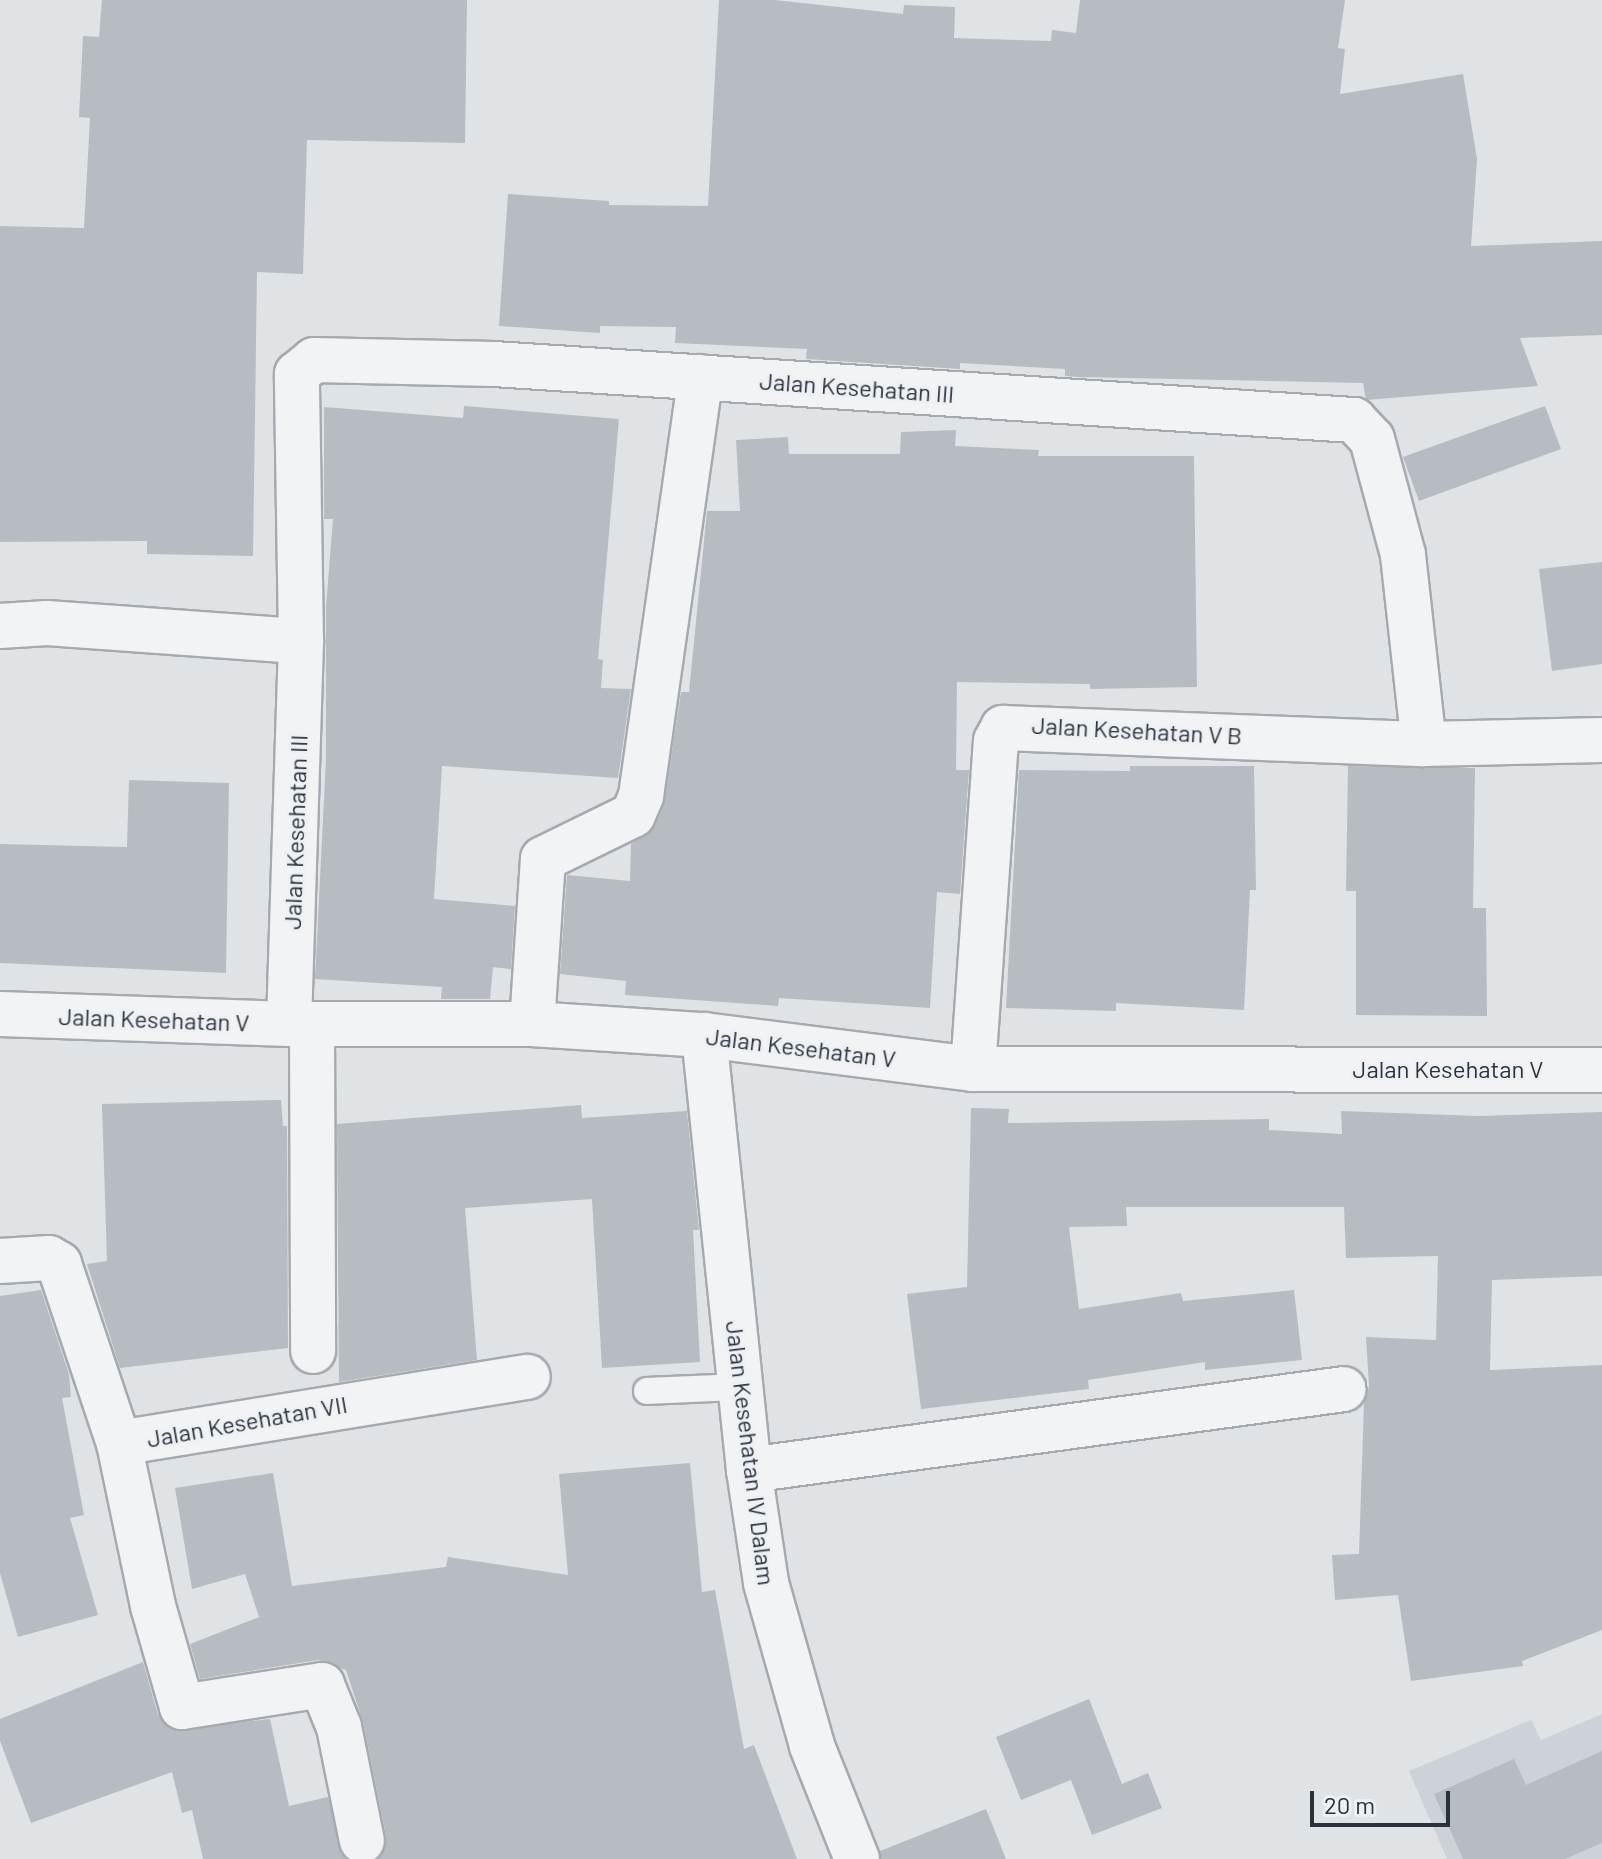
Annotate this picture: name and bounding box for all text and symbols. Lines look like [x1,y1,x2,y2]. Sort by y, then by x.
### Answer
street label: Jalan Kesehatan III [759,366,955,408]
street label: Jalan Kesehatan V B [1031,710,1243,750]
street label: Jalan Kesehatan III [277,734,313,930]
street label: Jalan Kesehatan V [58,1001,250,1037]
street label: Jalan Kesehatan V [705,1021,897,1073]
street label: Jalan Kesehatan V [1353,1055,1543,1083]
street label: Jalan Kesehatan IV Dalam [720,1319,782,1587]
street label: Jalan Kesehatan VII [144,1389,350,1453]
scale bar [1314,1775,1454,1825]
text: 20 m [1324,1790,1375,1819]

